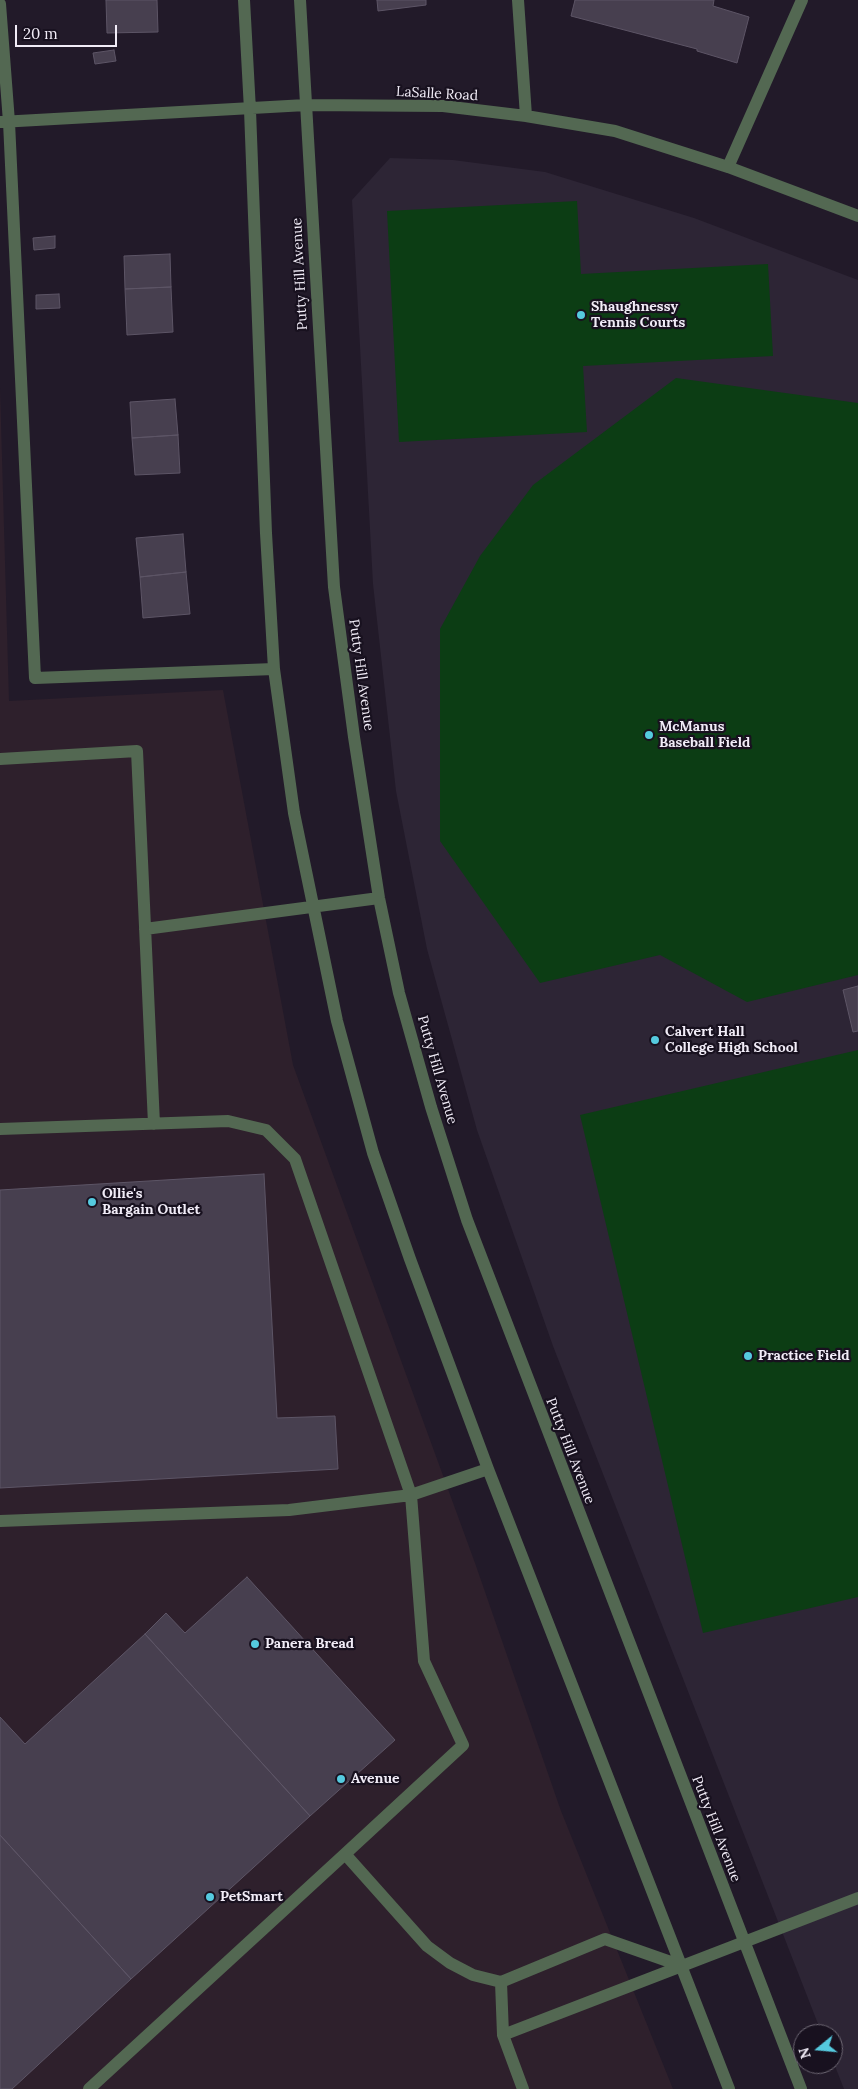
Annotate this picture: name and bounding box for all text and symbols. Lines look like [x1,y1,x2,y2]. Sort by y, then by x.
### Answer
scale bar [18,15,120,47]
text: 20 m [23,24,58,43]
street label: LaSalle Road [396,83,478,105]
street label: Putty Hill Avenue [289,217,311,331]
place label: Shaughnessy Tennis Courts [591,299,685,332]
marker: Shaughnessy Tennis Courts [575,309,587,321]
street label: Putty Hill Avenue [345,618,377,732]
place label: McManus Baseball Field [659,719,750,752]
marker: McManus Baseball Field [643,729,655,741]
street label: Putty Hill Avenue [413,1014,461,1126]
place label: Calvert Hall College High School [665,1024,798,1056]
marker: Calvert Hall College High School [649,1034,661,1046]
place label: Ollie's Bargain Outlet [102,1186,200,1218]
marker: Ollie's Bargain Outlet [86,1196,98,1208]
place label: Practice Field [758,1348,850,1364]
marker: Practice Field [742,1350,754,1362]
street label: Putty Hill Avenue [542,1395,598,1507]
place label: Panera Bread [265,1636,354,1652]
marker: Panera Bread [249,1638,261,1650]
place label: Avenue [351,1771,400,1787]
marker: Avenue [335,1773,347,1785]
street label: Putty Hill Avenue [688,1773,744,1885]
place label: PetSmart [220,1889,283,1905]
marker: PetSmart [204,1891,216,1903]
north arrow [793,2024,843,2074]
text: N [794,2045,815,2061]

